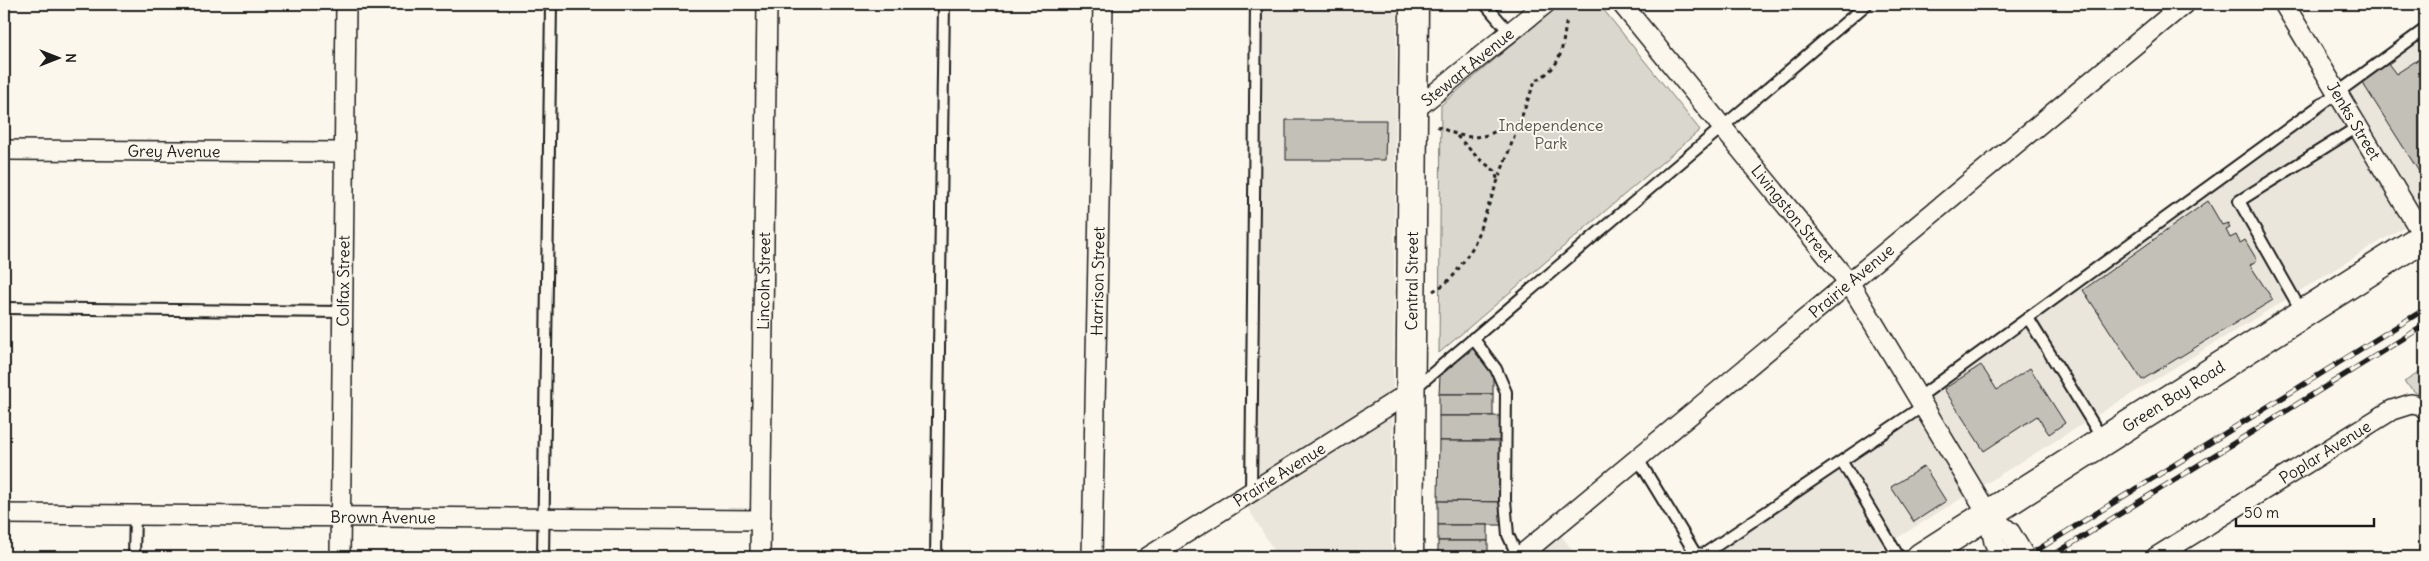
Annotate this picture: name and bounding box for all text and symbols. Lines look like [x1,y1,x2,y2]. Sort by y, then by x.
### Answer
street label: Stewart Avenue [1417,23,1518,110]
north arrow [32,32,82,82]
text: N [62,53,80,63]
street label: Jenks Street [2323,78,2386,164]
park label: Independence Park [1499,115,1603,153]
street label: Grey Avenue [128,141,220,161]
street label: Livingston Street [1747,161,1838,266]
street label: Harrison Street [1086,226,1109,336]
street label: Lincoln Street [753,231,774,330]
street label: Central Street [1401,231,1422,331]
street label: Colfax Street [332,235,353,327]
street label: Prairie Avenue [1804,240,1898,322]
street label: Green Bay Road [2118,356,2228,436]
street label: Poplar Avenue [2275,416,2374,488]
street label: Prairie Avenue [1229,438,1329,511]
scale bar [2236,496,2374,528]
text: 50 m [2244,503,2279,522]
street label: Brown Avenue [330,507,436,527]

